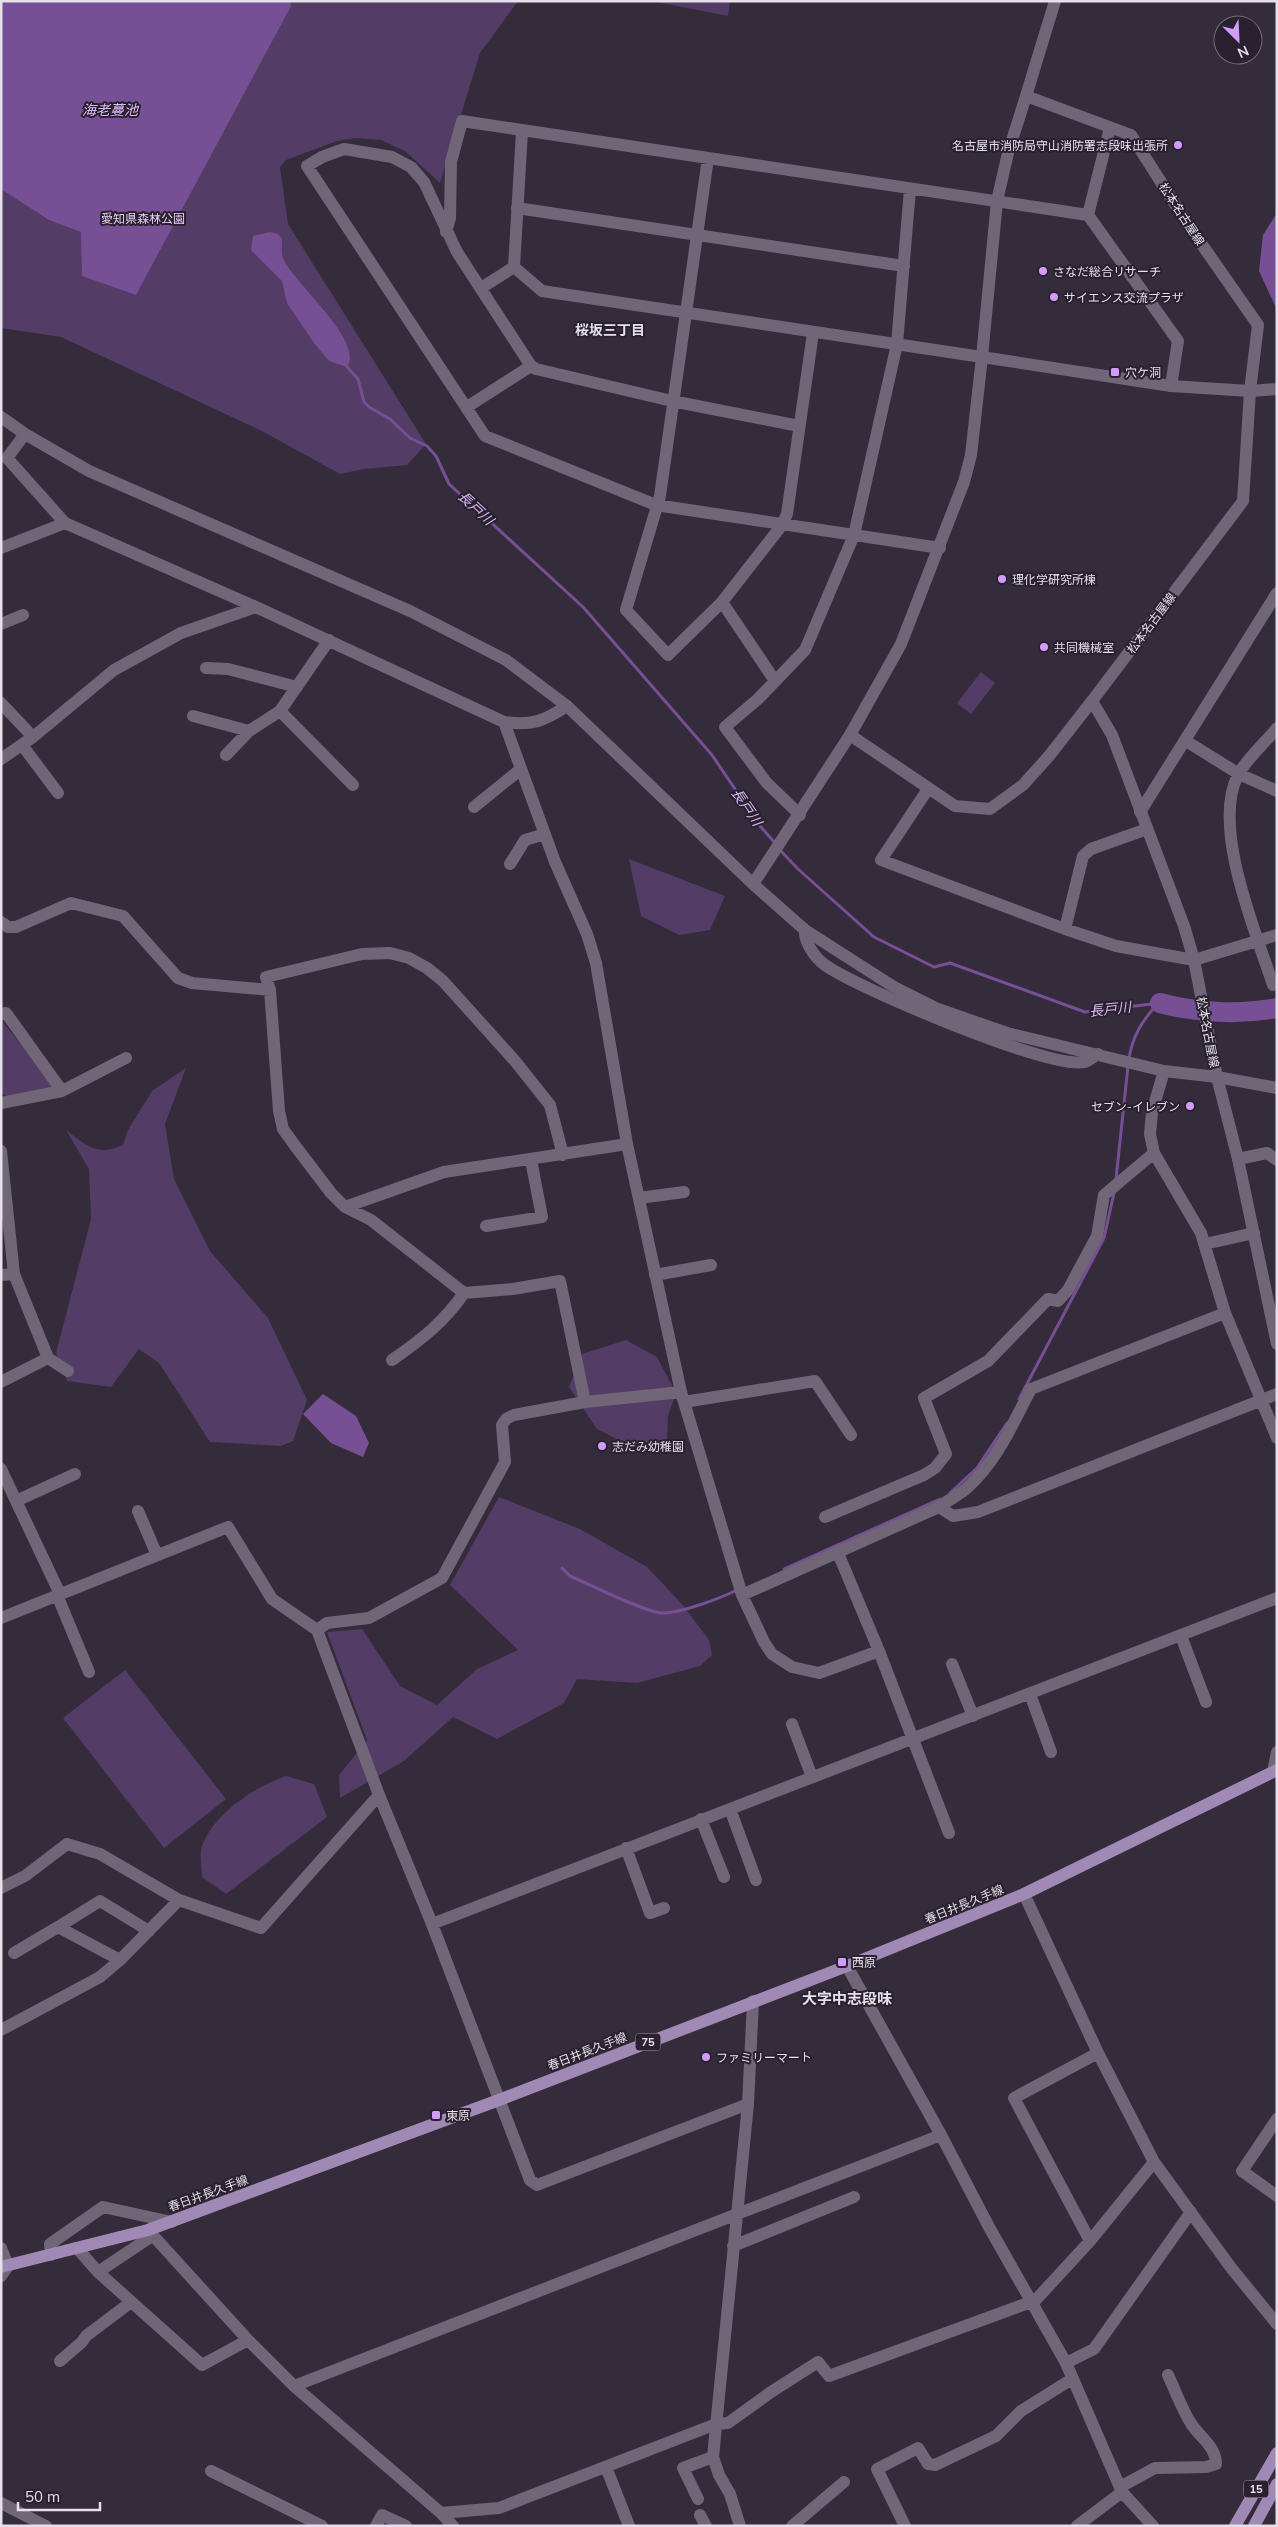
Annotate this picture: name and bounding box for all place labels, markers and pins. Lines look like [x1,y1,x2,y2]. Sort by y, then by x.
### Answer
place label: 名古屋市消防局守山消防署志段味出張所 [952,138,1168,153]
marker: 名古屋市消防局守山消防署志段味出張所 [1172,139,1184,151]
place label: さなだ総合リサーチ [1053,264,1161,279]
marker: さなだ総合リサーチ [1037,265,1049,277]
place label: サイエンス交流プラザ [1064,290,1184,305]
marker: サイエンス交流プラザ [1048,291,1060,303]
place label: 穴ケ洞 [1125,365,1161,380]
marker: 穴ケ洞 [1109,366,1121,378]
place label: 理化学研究所棟 [1012,572,1096,587]
marker: 理化学研究所棟 [996,573,1008,585]
place label: 共同機械室 [1054,640,1114,655]
marker: 共同機械室 [1038,641,1050,653]
place label: セブン-イレブン [1091,1099,1180,1114]
marker: セブン-イレブン [1184,1100,1196,1112]
place label: 志だみ幼稚園 [612,1439,684,1454]
marker: 志だみ幼稚園 [596,1440,608,1452]
place label: 西原 [852,1955,876,1970]
marker: 西原 [836,1956,848,1968]
place label: ファミリーマート [716,2050,812,2065]
marker: ファミリーマート [700,2051,712,2063]
place label: 東原 [446,2108,470,2123]
marker: 東原 [430,2109,442,2121]

